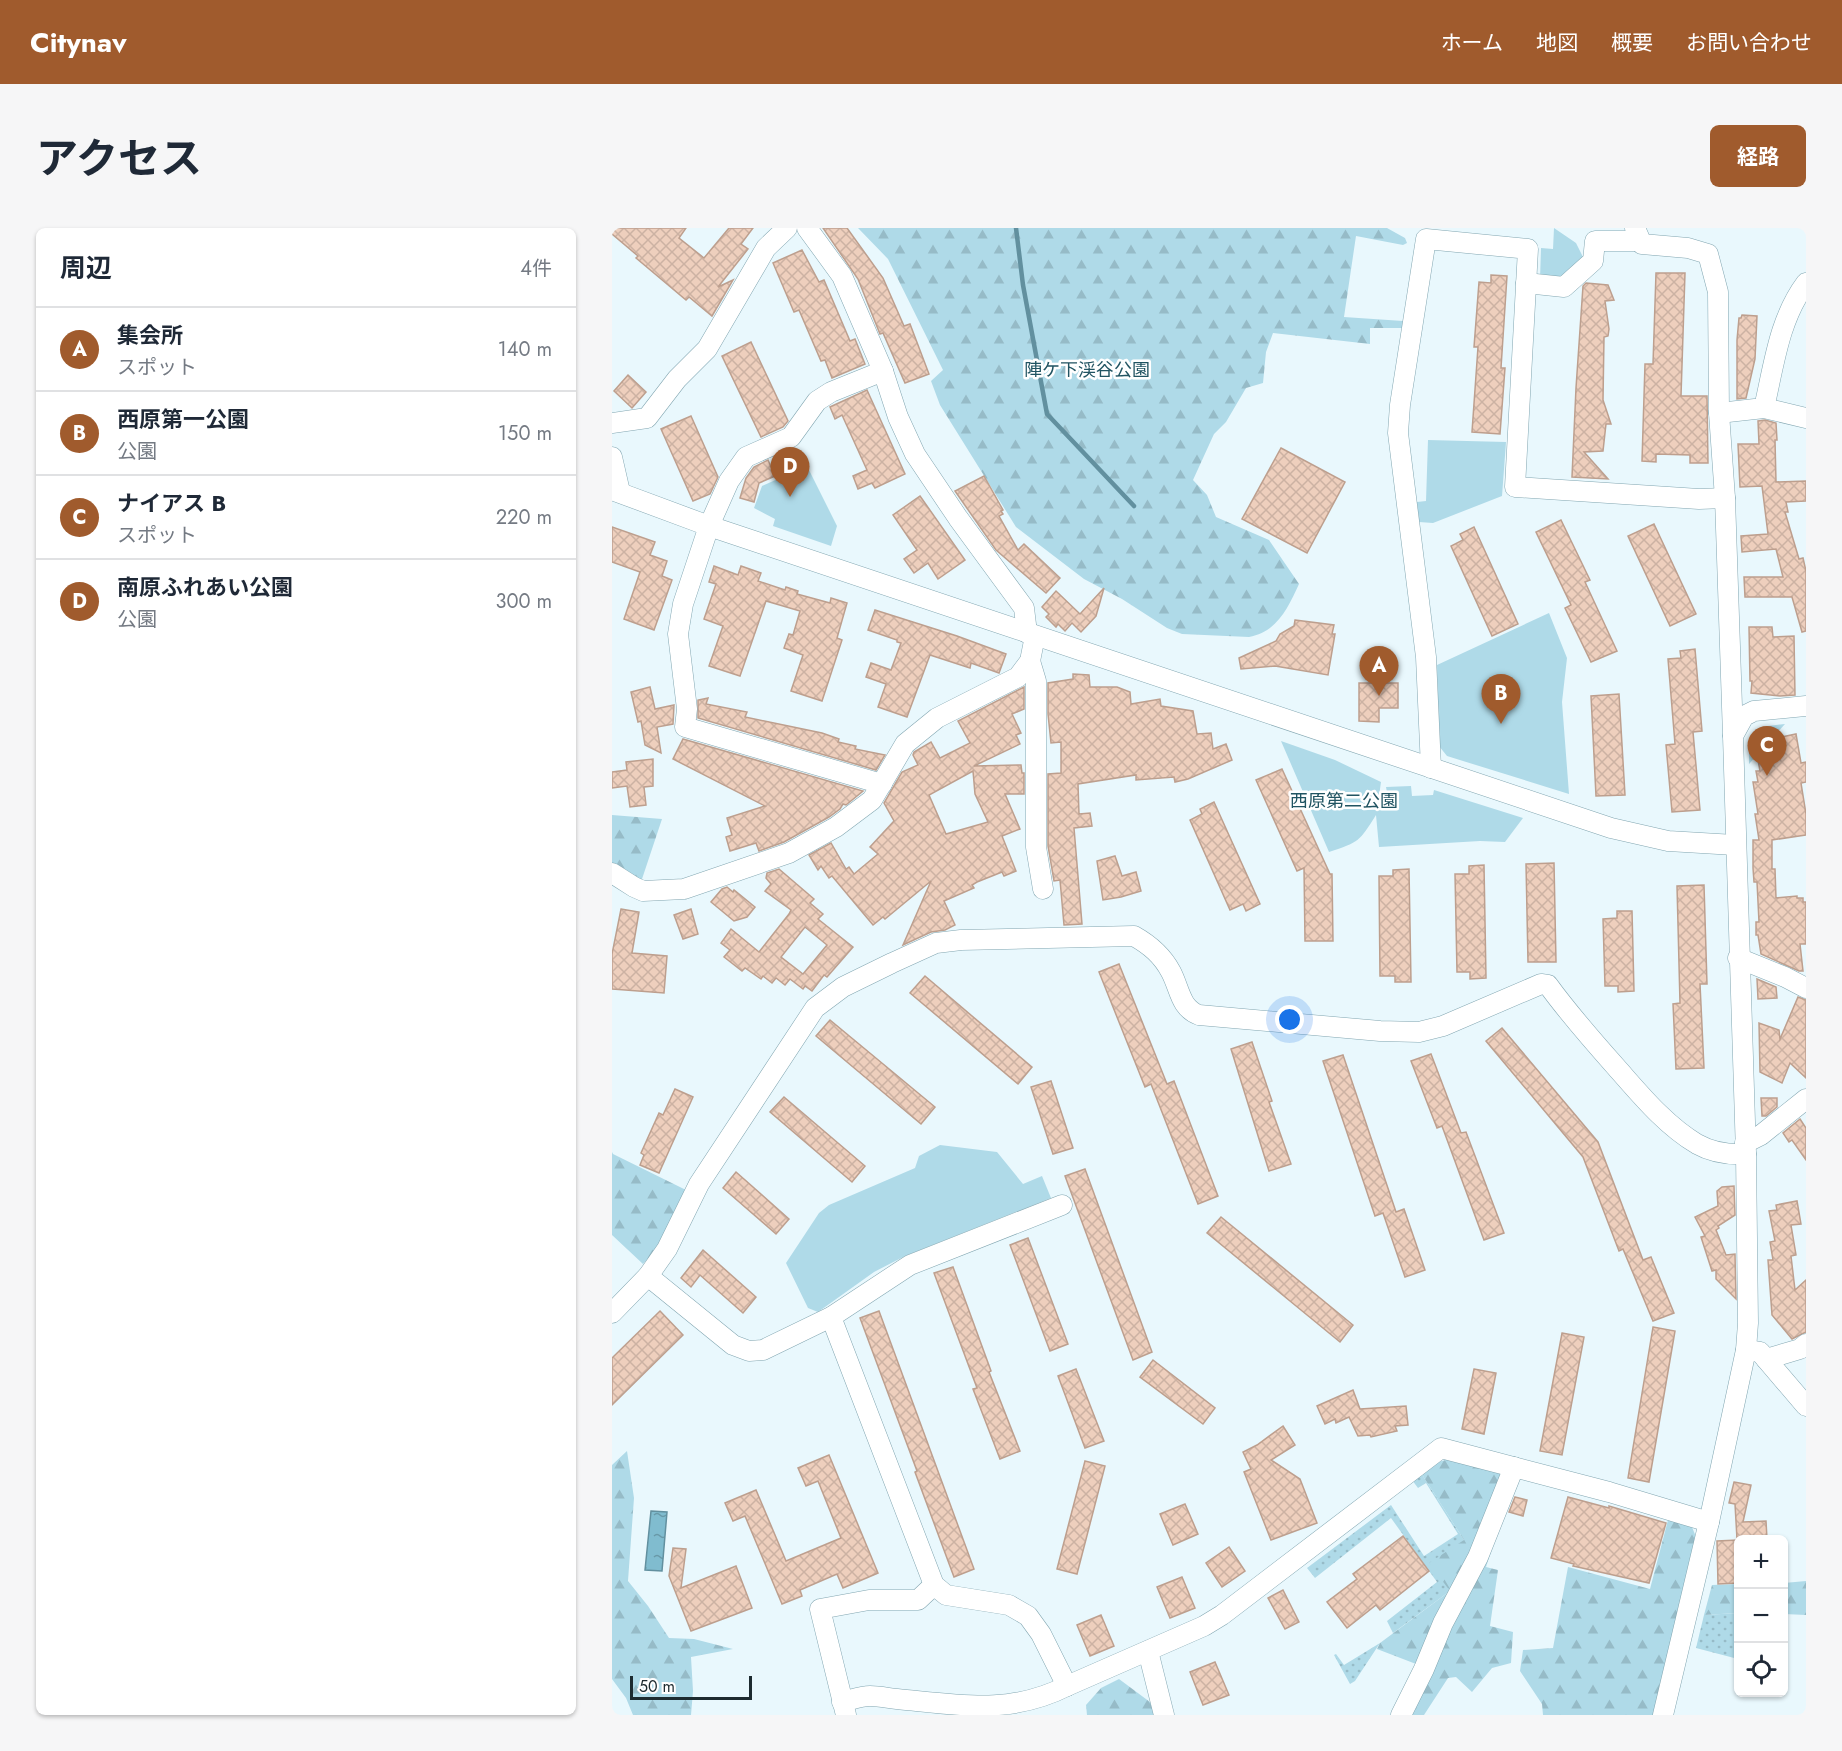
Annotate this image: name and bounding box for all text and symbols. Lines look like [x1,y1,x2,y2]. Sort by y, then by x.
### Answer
text: Citynav [30,22,127,63]
text: ホーム [1441,28,1503,58]
text: 地図 [1536,28,1578,58]
text: 概要 [1611,28,1653,58]
text: お問い合わせ [1686,28,1812,58]
button: 経路 [1710,125,1806,187]
text: アクセス [36,128,202,189]
text: 周辺 [60,249,112,287]
text: 4件 [520,254,552,283]
text: 集会所 [117,319,183,351]
text: A [72,335,87,364]
text: 140 m [498,335,552,364]
text: スポット [117,353,197,382]
park label: 陣ケ下渓谷公園 [1024,357,1150,383]
text: 西原第一公園 [117,403,249,435]
text: B [73,419,86,448]
text: 150 m [498,419,552,448]
text: 公園 [117,437,157,466]
pin: D [770,448,810,497]
text: ナイアス B [117,487,226,519]
text: C [72,503,87,532]
text: 220 m [496,503,552,532]
text: スポット [117,521,197,550]
text: 南原ふれあい公園 [117,571,293,603]
text: D [72,587,87,616]
text: 300 m [495,587,552,616]
text: 公園 [117,605,157,634]
pin: A [1360,646,1398,696]
pin: B [1482,674,1520,724]
pin: C [1748,726,1786,776]
park label: 西原第二公園 [1290,788,1398,814]
your location [1275,1005,1304,1034]
map controls [1734,1535,1788,1697]
button: + [1734,1535,1788,1589]
button: − [1734,1589,1788,1643]
button: locate [1734,1643,1788,1697]
scale bar [630,1673,752,1700]
text: 50 m [639,1675,675,1698]

